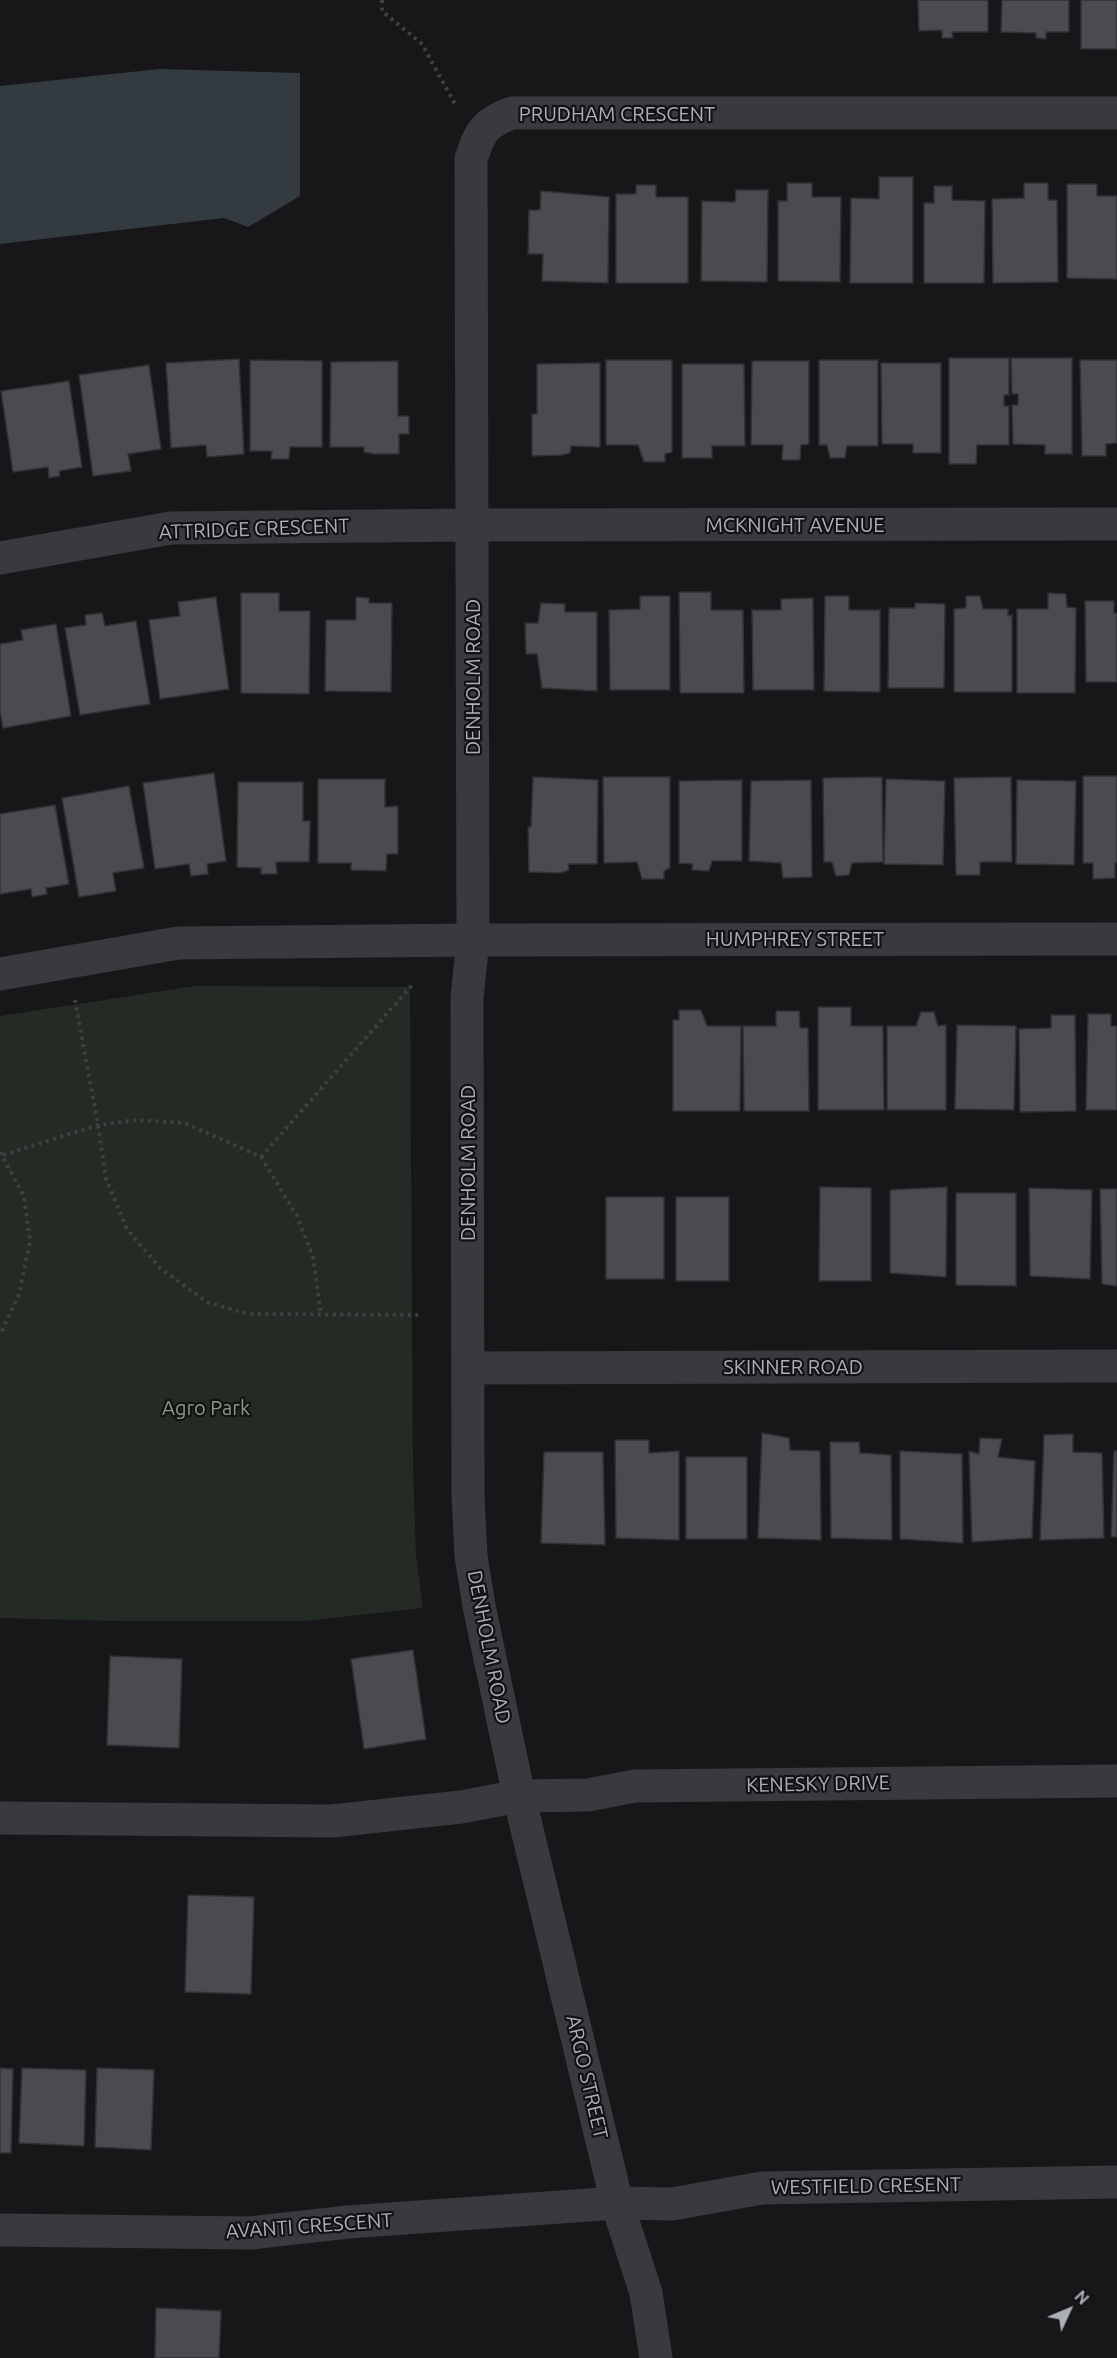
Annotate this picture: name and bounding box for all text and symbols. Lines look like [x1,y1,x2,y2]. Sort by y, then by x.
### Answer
street label: PRUDHAM CRESCENT [519,102,715,126]
street label: MCKNIGHT AVENUE [705,513,885,537]
street label: ATTRIDGE CRESCENT [158,514,350,544]
street label: DENHOLM ROAD [461,599,485,755]
street label: HUMPHREY STREET [706,927,884,951]
street label: DENHOLM ROAD [456,1085,480,1241]
street label: SKINNER ROAD [723,1355,863,1379]
park label: Agro Park [162,1396,250,1420]
street label: DENHOLM ROAD [462,1568,516,1726]
street label: KENESKY DRIVE [746,1771,890,1797]
street label: ARGO STREET [561,2013,613,2141]
street label: WESTFIELD CRESENT [771,2172,961,2200]
street label: AVANTI CRESCENT [225,2208,393,2244]
north arrow [1039,2280,1099,2340]
text: N [1071,2287,1093,2308]

